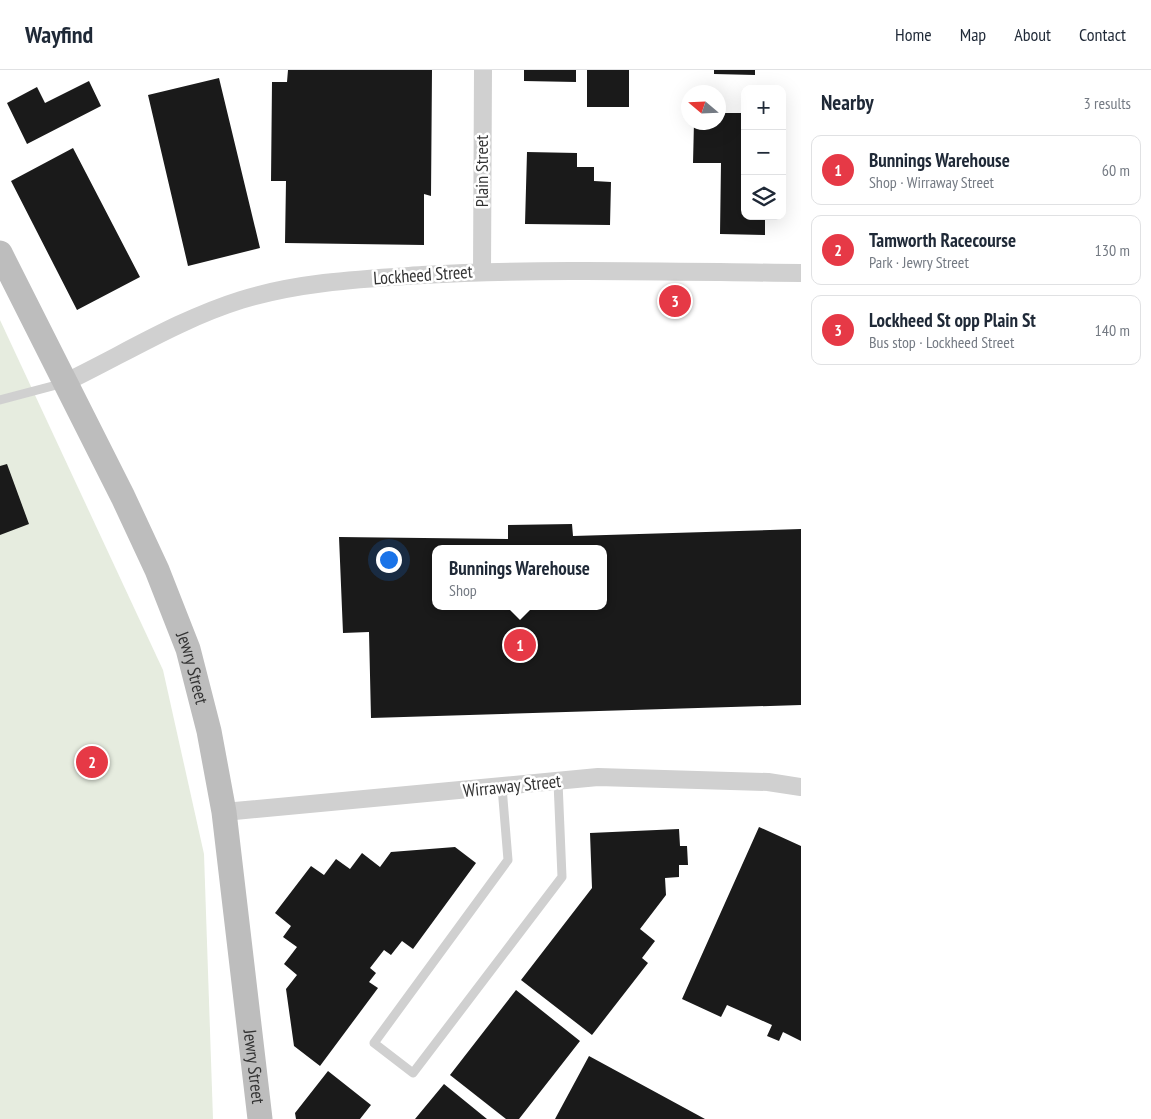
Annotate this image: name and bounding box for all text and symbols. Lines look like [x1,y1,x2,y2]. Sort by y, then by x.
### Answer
text: Wayfind [25,19,93,50]
text: Home [895,23,932,46]
text: Map [960,23,986,46]
text: About [1014,23,1051,46]
text: Contact [1079,23,1126,46]
north arrow [681,85,726,130]
map controls [741,85,786,220]
button: + [741,85,786,130]
text: Nearby [821,89,874,116]
text: 3 results [1084,93,1131,113]
button: − [741,130,786,175]
street label: Plain Street [470,135,493,207]
text: Bunnings Warehouse [869,148,1010,172]
text: 1 [834,160,842,180]
text: 60 m [1102,160,1130,180]
text: Shop · Wirraway Street [869,172,994,192]
button: layers [741,175,786,220]
text: Tamworth Racecourse [869,228,1016,252]
text: 2 [834,240,842,260]
text: 130 m [1095,240,1130,260]
text: Park · Jewry Street [869,252,969,272]
street label: Lockheed Street [373,260,473,289]
pin: 3 [659,282,691,320]
text: Lockheed St opp Plain St [869,308,1036,332]
text: 3 [834,320,842,340]
text: 140 m [1095,320,1130,340]
text: Bus stop · Lockheed Street [869,332,1014,352]
popup [432,545,607,610]
your location [376,547,402,573]
text: Bunnings Warehouse [449,556,590,580]
text: Shop [449,580,477,600]
pin: 1 [504,626,536,664]
street label: Jewry Street [171,627,214,707]
pin: 2 [76,743,108,781]
street label: Wirraway Street [462,769,562,802]
street label: Jewry Street [238,1027,270,1105]

